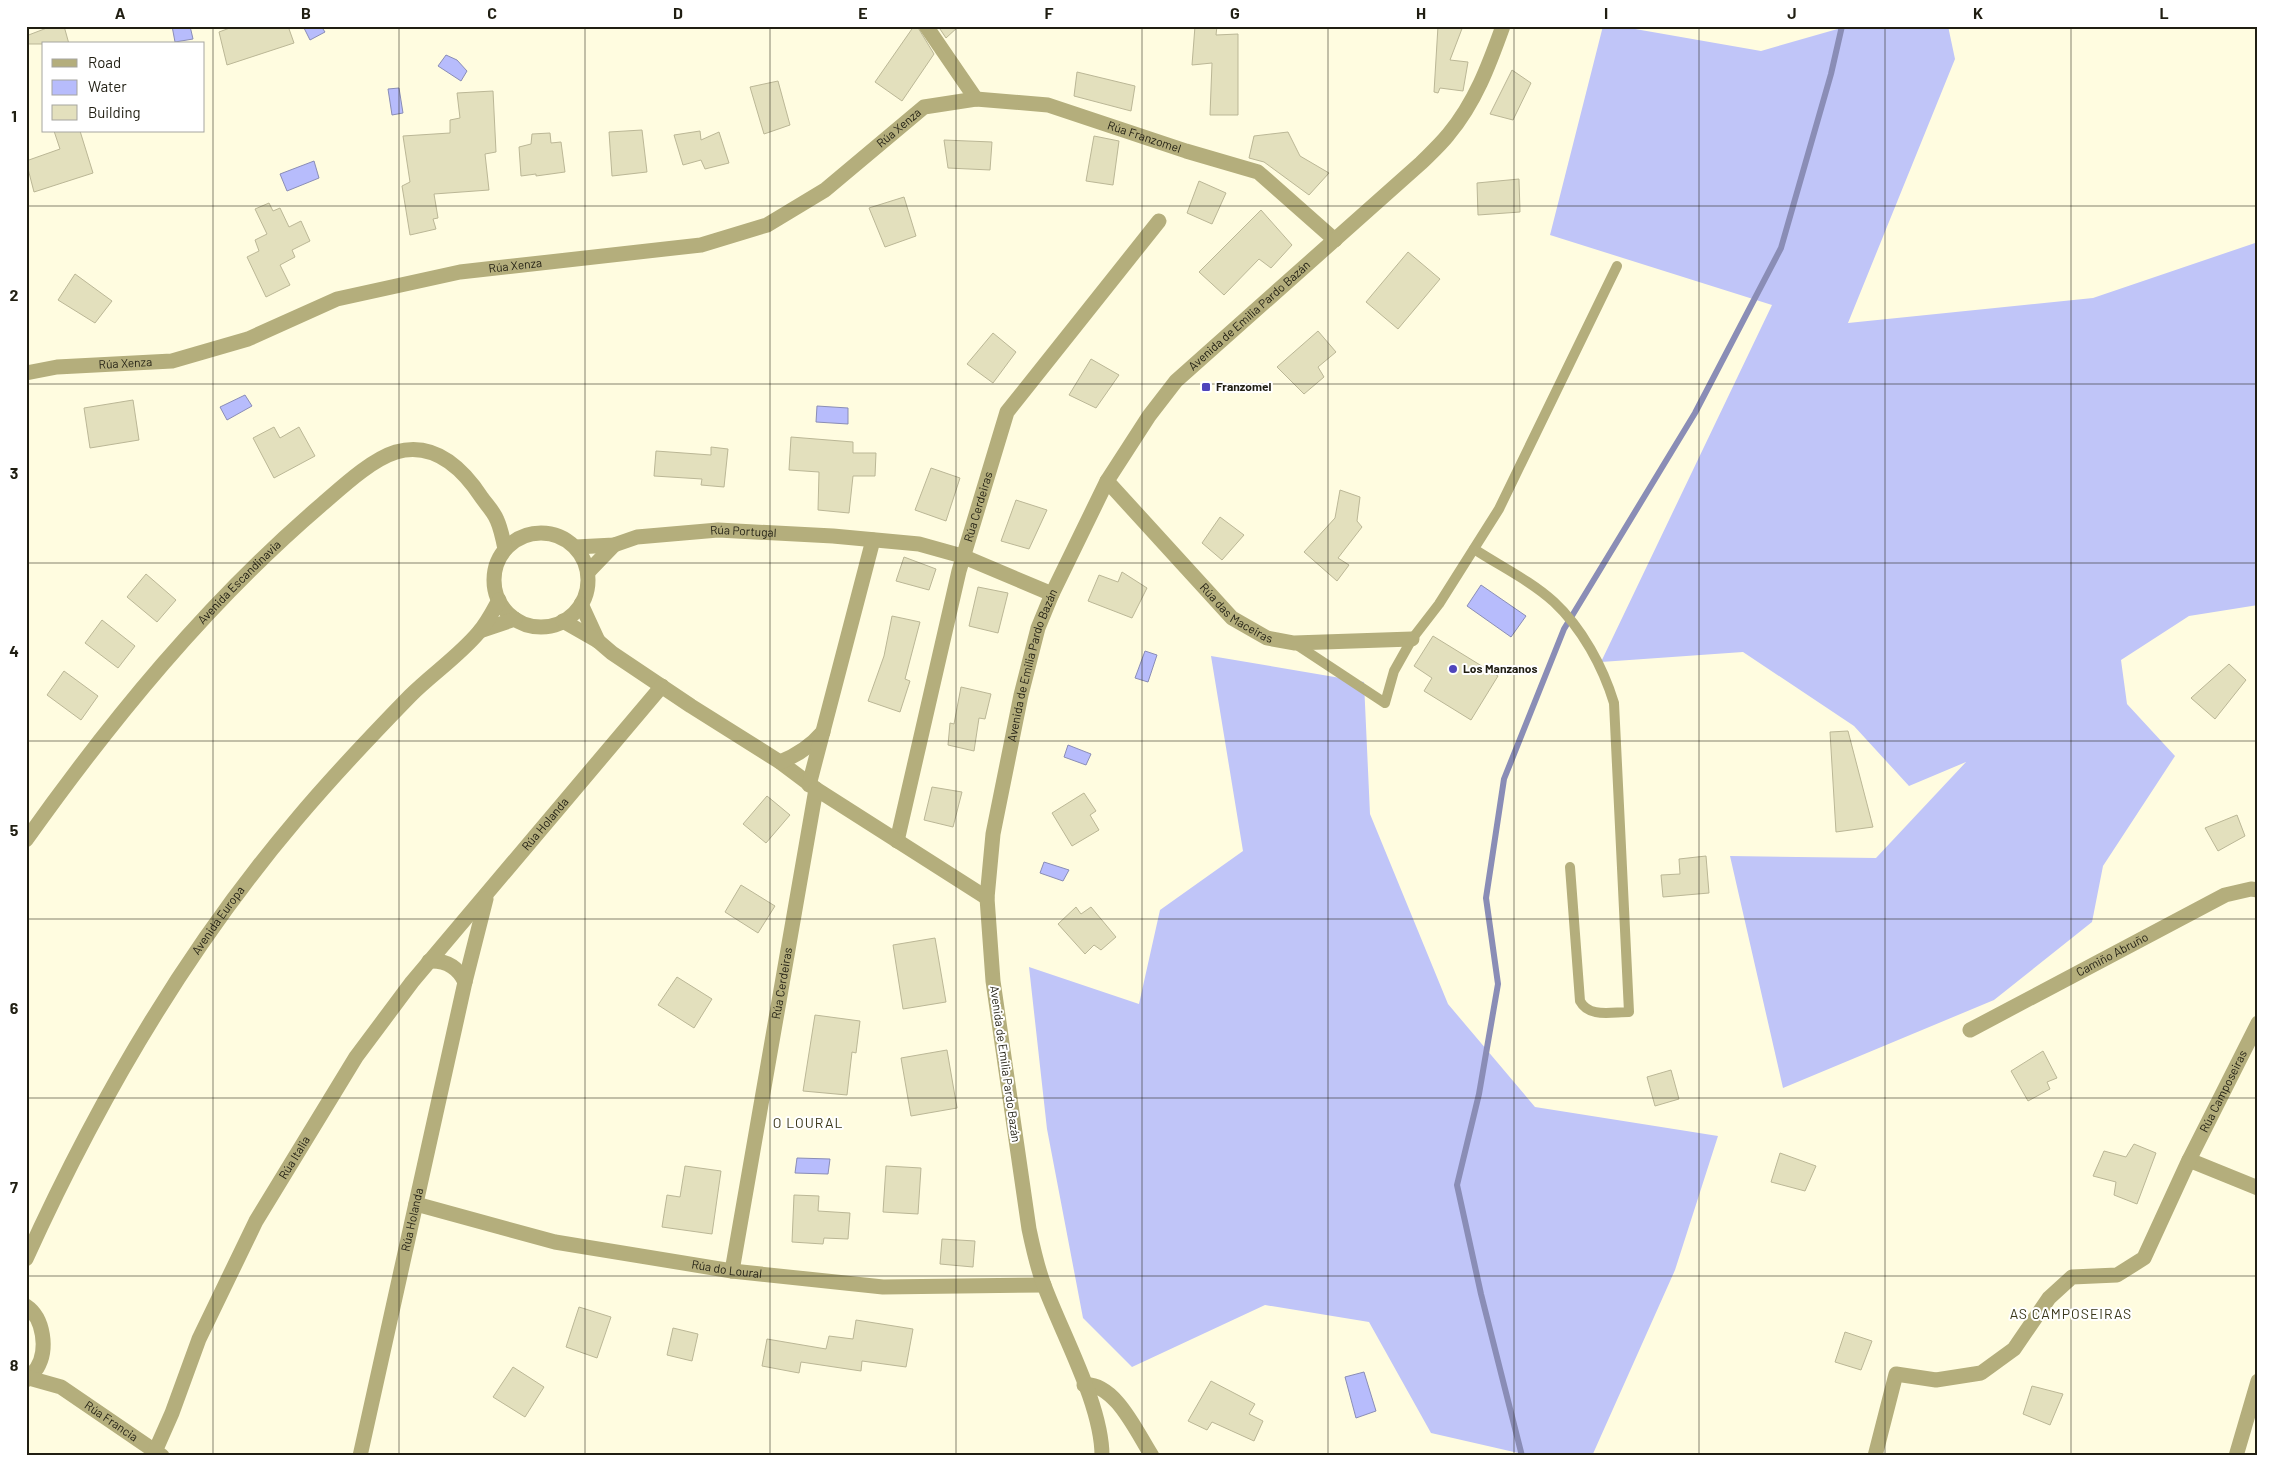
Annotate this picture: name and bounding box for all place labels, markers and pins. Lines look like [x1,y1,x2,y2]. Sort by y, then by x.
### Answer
place label: Franzomel [1216,379,1272,393]
marker: Franzomel [1200,381,1212,393]
place label: Los Manzanos [1463,661,1538,675]
marker: Los Manzanos [1447,663,1459,675]

